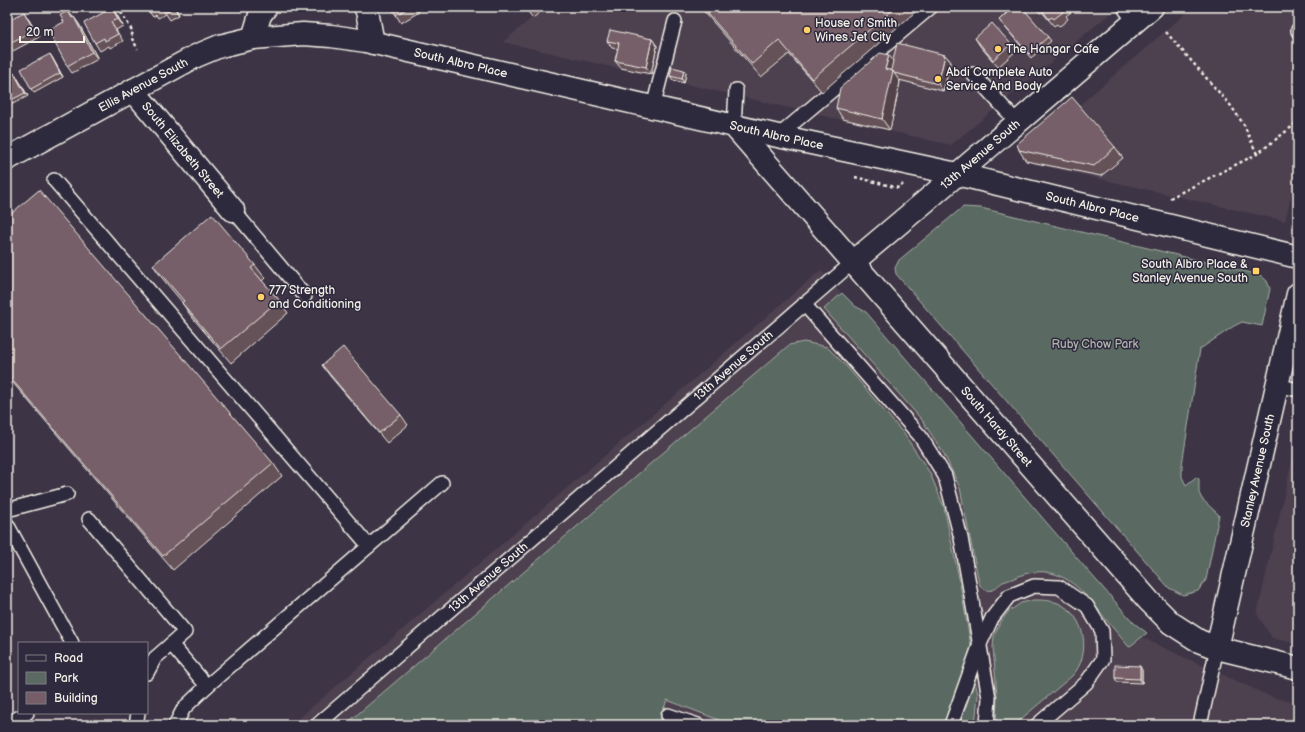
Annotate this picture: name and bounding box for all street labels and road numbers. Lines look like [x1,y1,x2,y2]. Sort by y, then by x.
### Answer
street label: South Albro Place [412,45,509,81]
street label: Ellis Avenue South [96,55,191,116]
street label: South Elizabeth Street [138,99,227,201]
street label: 13th Avenue South [938,116,1024,193]
street label: South Albro Place [728,118,825,153]
street label: South Albro Place [1044,189,1141,226]
street label: 13th Avenue South [691,327,777,404]
street label: South Hardy Street [957,384,1035,470]
street label: Stanley Avenue South [1238,412,1278,529]
street label: 13th Avenue South [446,539,531,616]

